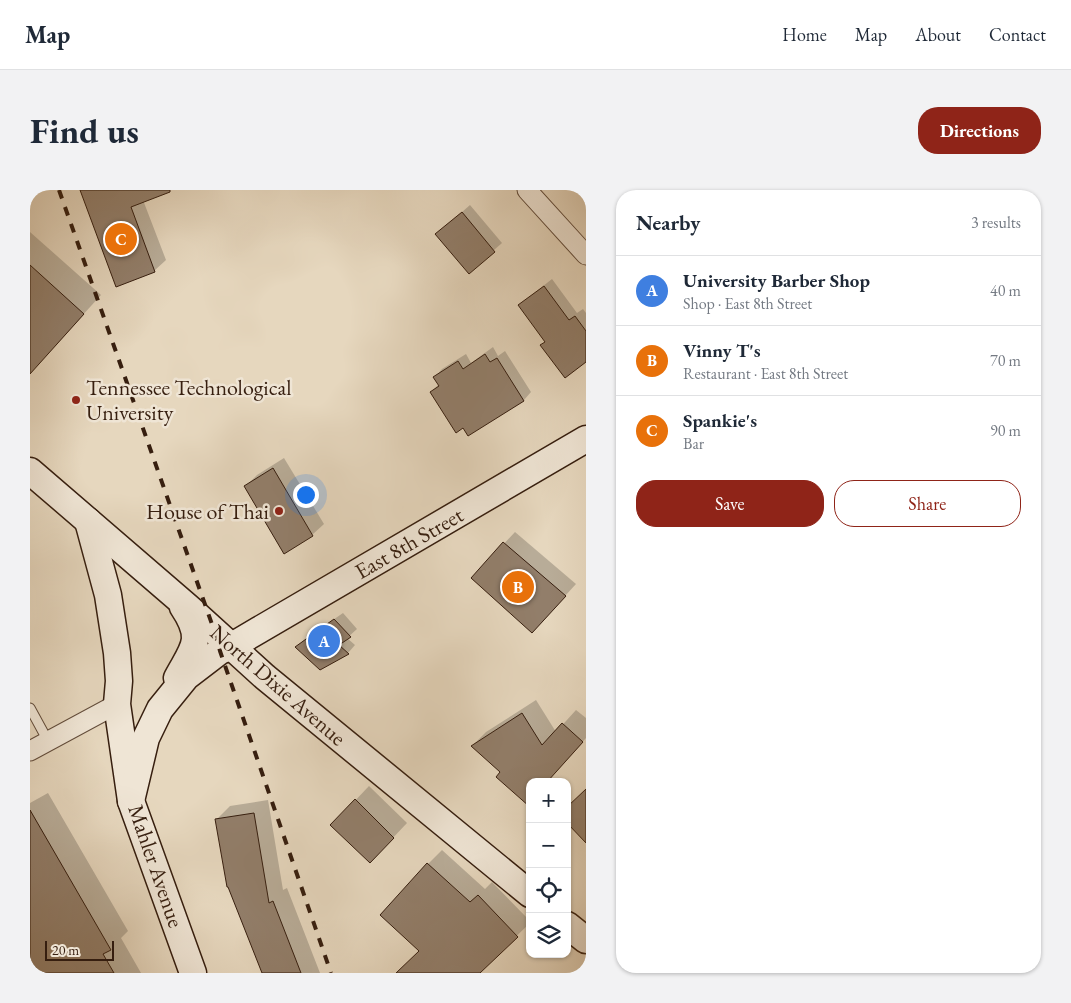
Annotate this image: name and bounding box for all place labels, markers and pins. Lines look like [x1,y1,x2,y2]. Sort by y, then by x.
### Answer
pin: C [105,220,137,258]
place label: Tennessee Technological University [86,373,291,427]
marker: Tennessee Technological University [70,394,82,406]
place label: House of Thai [146,497,269,526]
marker: House of Thai [273,505,285,517]
pin: B [502,568,534,606]
pin: A [308,622,340,660]

